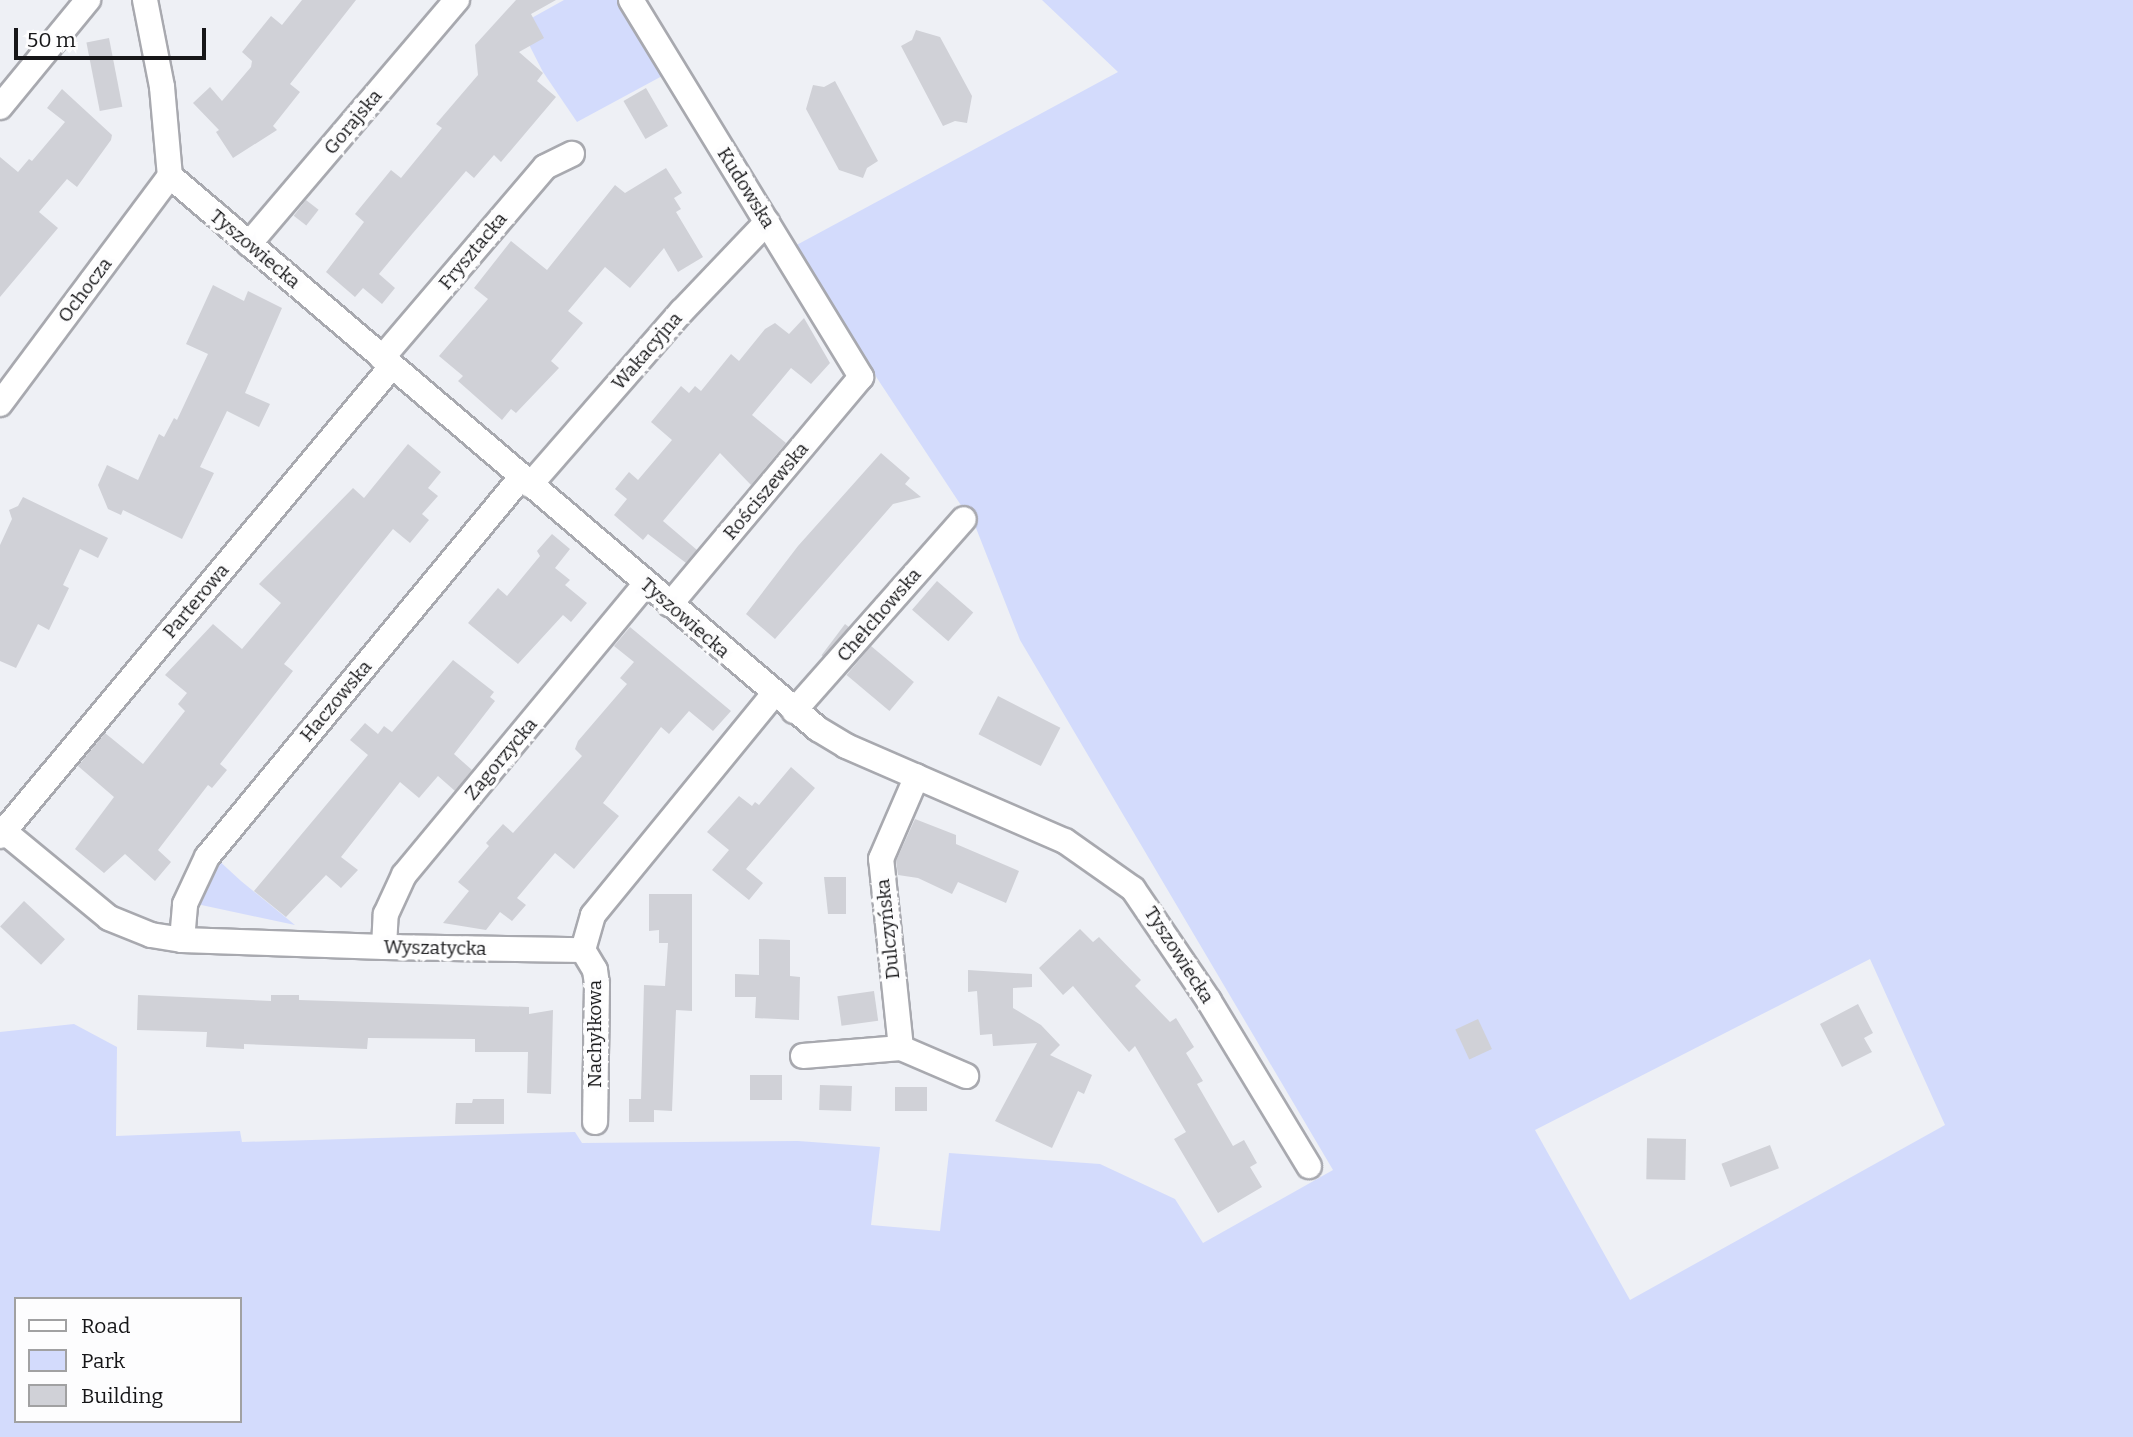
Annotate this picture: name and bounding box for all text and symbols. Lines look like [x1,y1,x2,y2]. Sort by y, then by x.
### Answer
scale bar [18,14,210,58]
text: 50 m [27,27,76,53]
street label: Gorajska [319,85,387,159]
street label: Kudowska [712,143,780,233]
street label: Tyszowiecka [205,205,305,293]
street label: Frysztacka [434,208,512,294]
street label: Ochocza [53,253,117,327]
street label: Wakacyjna [607,307,687,395]
street label: Rościszewska [719,438,813,544]
street label: Parterowa [158,559,234,643]
street label: Chełchowska [832,564,926,666]
street label: Tyszowiecka [636,573,734,663]
street label: Haczowska [295,656,377,746]
street label: Zagorzycka [460,713,542,805]
street label: Dulczyńska [871,878,905,980]
street label: Tyszowiecka [1139,902,1219,1008]
street label: Wyszatycka [383,936,487,960]
street label: Nachyłkowa [584,980,606,1088]
legend [14,1297,242,1423]
text: Road [81,1313,130,1339]
text: Park [81,1348,125,1374]
text: Building [81,1383,163,1409]

